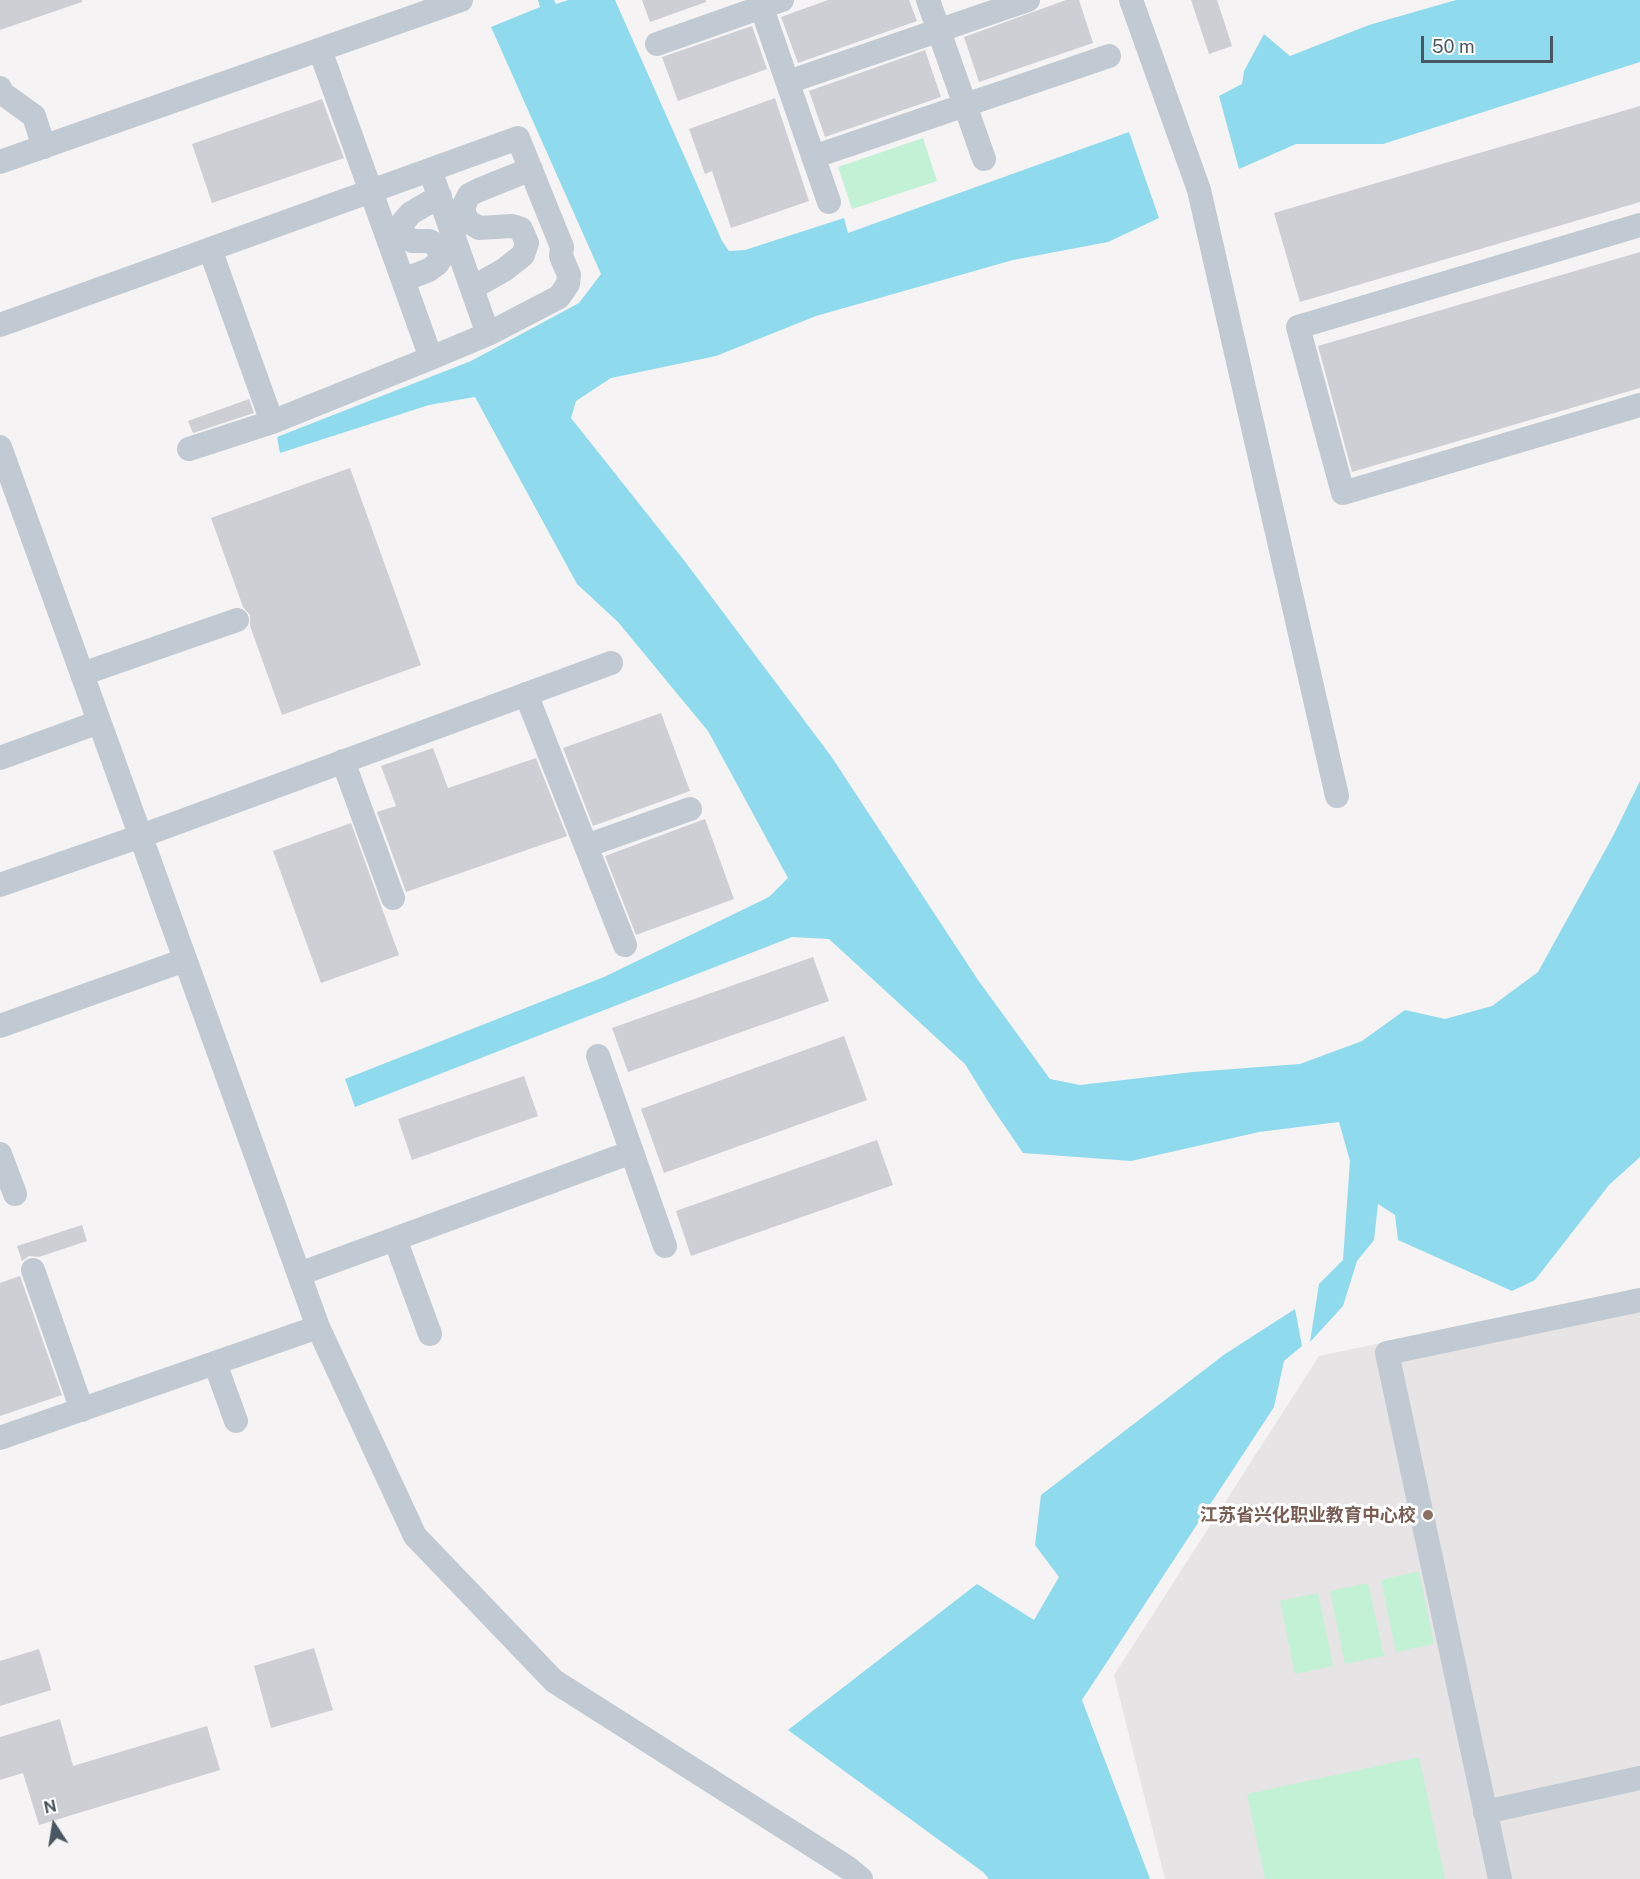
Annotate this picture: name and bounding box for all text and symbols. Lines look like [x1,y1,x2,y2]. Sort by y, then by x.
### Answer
scale bar [1424,24,1556,62]
text: 50 m [1432,36,1475,57]
place label: 江苏省兴化职业教育中心校 [1200,1504,1416,1526]
marker: 江苏省兴化职业教育中心校 [1421,1508,1435,1522]
north arrow [24,1795,84,1855]
text: N [42,1796,58,1817]

